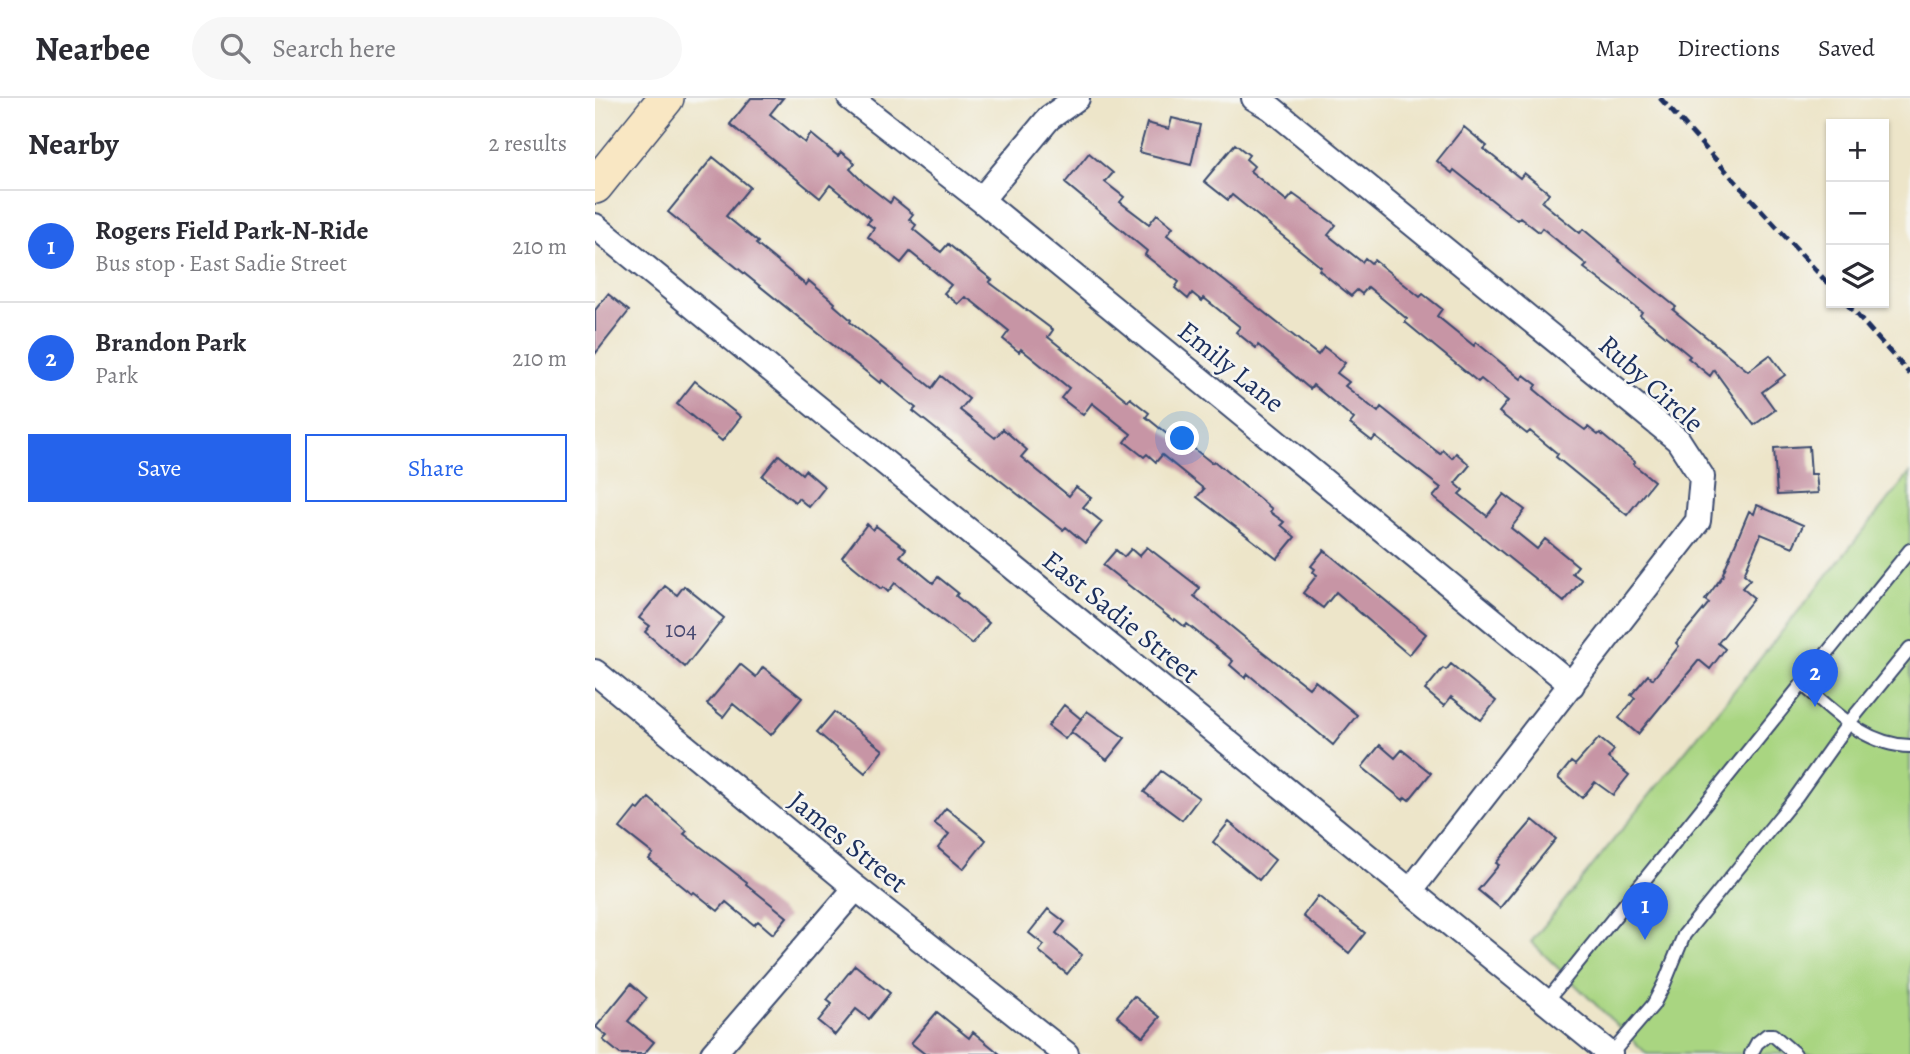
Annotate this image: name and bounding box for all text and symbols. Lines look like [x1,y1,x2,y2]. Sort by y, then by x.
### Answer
search box [192,17,682,80]
text: Nearbee [35,26,150,71]
icon: search [216,29,254,67]
text: Search here [272,31,396,66]
text: Map [1595,32,1639,64]
text: Directions [1677,32,1780,64]
text: Saved [1818,32,1875,64]
map controls [1826,119,1889,308]
button: + [1826,119,1889,182]
text: Nearby [28,124,119,164]
text: 2 results [489,128,567,159]
button: − [1826,182,1889,245]
text: Rogers Field Park-N-Ride [95,213,369,248]
text: 1 [47,231,55,262]
text: 210 m [512,231,567,262]
button: layers [1826,245,1889,308]
text: Bus stop · East Sadie Street [95,248,347,279]
street label: Emily Lane [1170,312,1292,422]
text: Brandon Park [95,325,246,360]
street label: Ruby Circle [1590,326,1712,442]
text: 2 [45,343,57,374]
text: 210 m [512,343,567,374]
text: Park [95,360,138,391]
your location [1165,421,1199,455]
button: Save [28,434,291,502]
button: Share [305,434,567,502]
street label: East Sadie Street [1034,542,1208,692]
house number: 104 [665,613,697,645]
pin: 2 [1792,649,1838,707]
street label: James Street [781,782,915,902]
pin: 1 [1622,882,1668,940]

